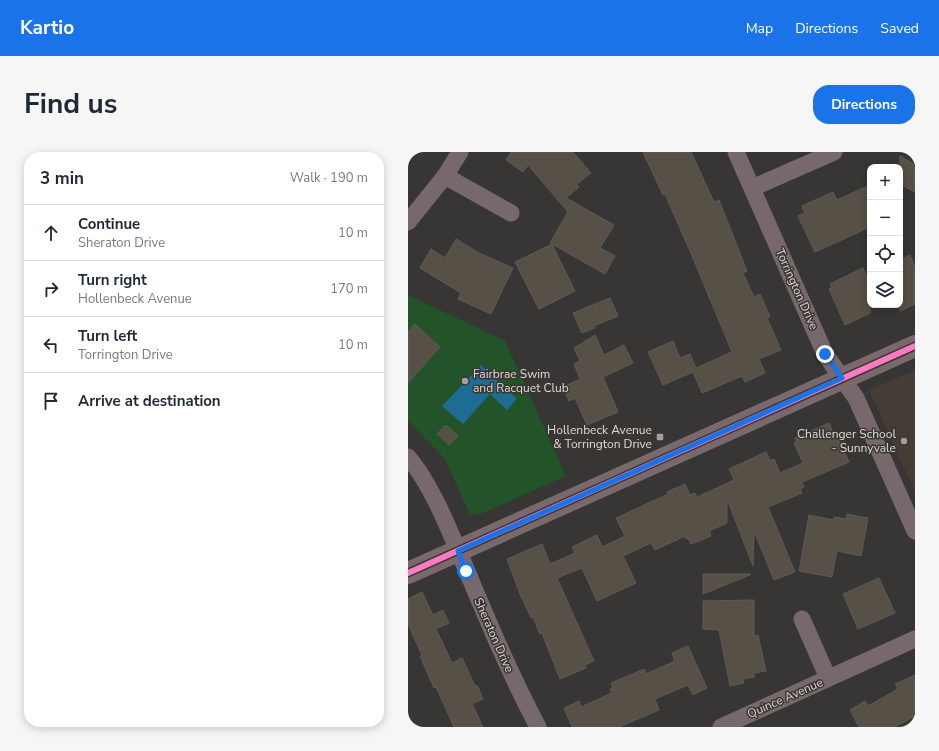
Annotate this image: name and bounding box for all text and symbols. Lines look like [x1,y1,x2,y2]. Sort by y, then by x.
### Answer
text: Kartio [20,15,74,41]
text: Map [746,19,773,38]
text: Directions [795,19,858,38]
text: Saved [880,19,919,38]
text: Find us [24,85,118,123]
button: Directions [813,85,915,124]
map controls [867,164,903,308]
button: + [867,164,903,200]
text: 3 min [40,167,84,190]
text: Walk · 190 m [290,169,368,187]
button: − [867,200,903,236]
text: Continue [78,214,140,234]
icon: ahead [40,222,62,244]
text: 10 m [338,224,368,242]
text: Sheraton Drive [78,234,165,252]
button: locate [867,236,903,272]
street label: Torrington Drive [772,246,822,332]
text: Turn right [78,270,147,290]
button: layers [867,272,903,308]
icon: right [40,278,62,300]
text: 170 m [330,280,368,298]
text: Hollenbeck Avenue [78,290,192,308]
text: Turn left [78,326,137,346]
icon: left [40,334,62,356]
text: 10 m [338,336,368,354]
route end [816,345,834,363]
text: Torrington Drive [78,346,173,364]
place label: Fairbrae Swim and Racquet Club [473,366,569,396]
marker: Fairbrae Swim and Racquet Club [460,376,470,386]
icon: arrive [40,390,62,412]
text: Arrive at destination [78,391,221,411]
place label: Hollenbeck Avenue & Torrington Drive [547,422,652,452]
place label: Challenger School - Sunnyvale [797,426,896,456]
marker: Hollenbeck Avenue & Torrington Drive [655,432,665,442]
marker: Challenger School - Sunnyvale [899,436,909,446]
route start [457,562,475,580]
street label: Sheraton Drive [470,595,518,675]
street label: Quince Avenue [745,674,825,722]

